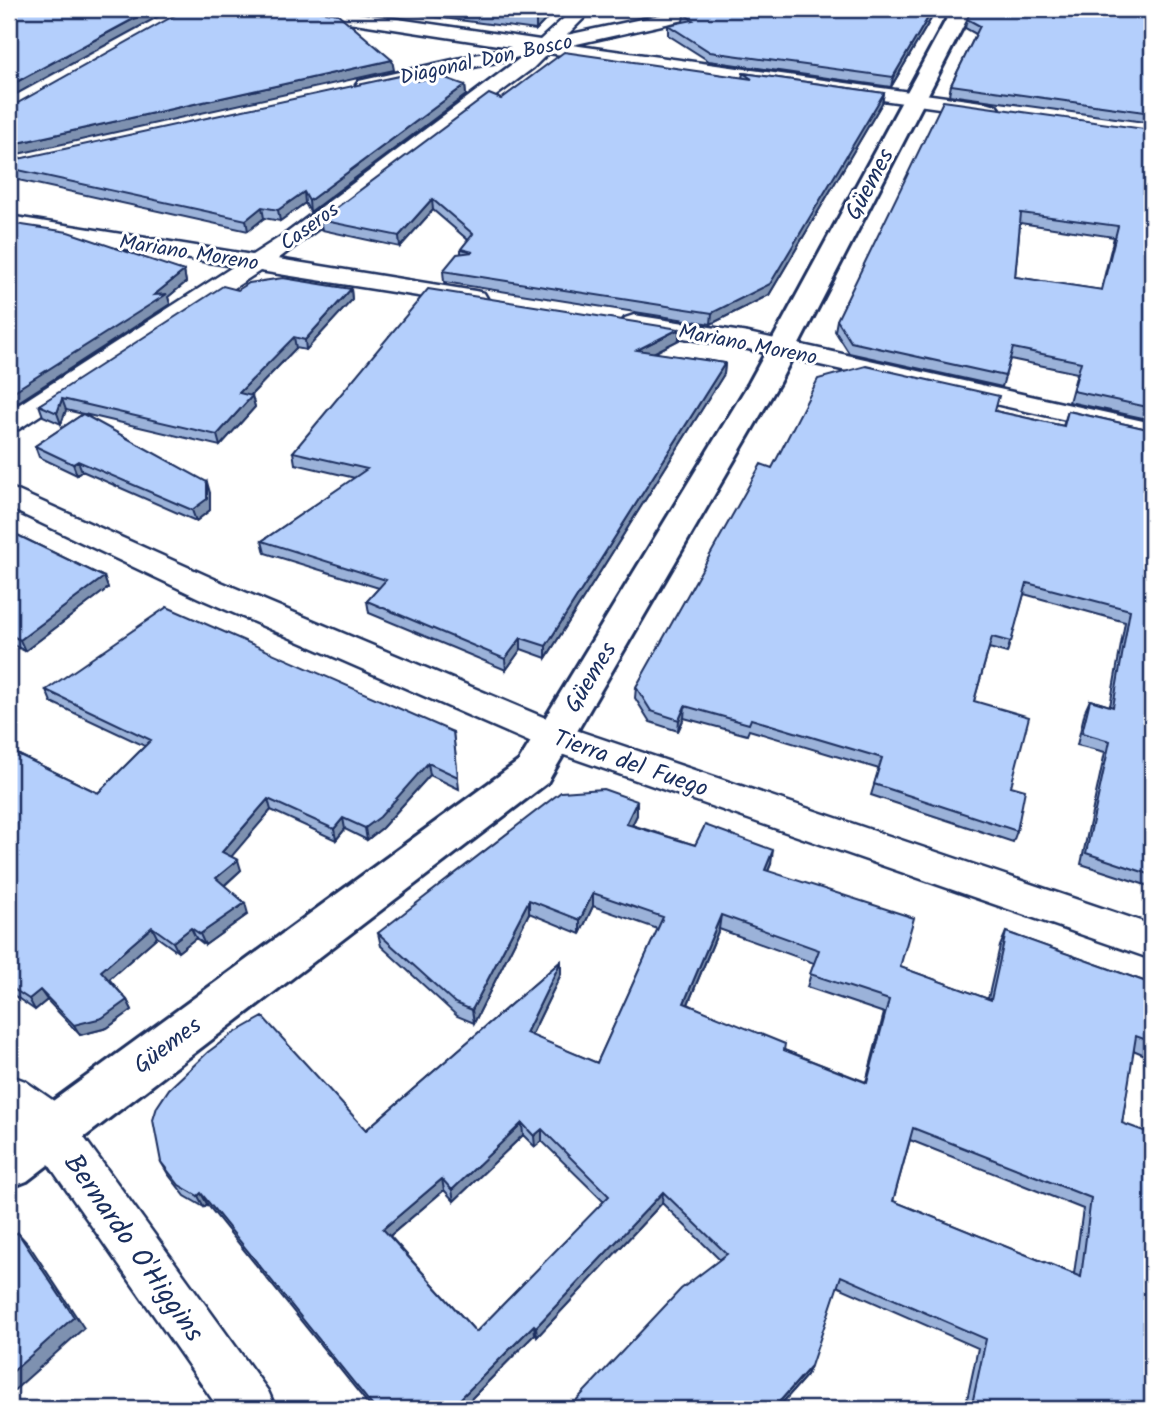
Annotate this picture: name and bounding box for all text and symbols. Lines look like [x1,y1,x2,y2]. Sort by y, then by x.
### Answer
street label: Diagonal Don Bosco [397,26,576,95]
street label: Güemes [835,142,906,228]
street label: Caseros [273,194,346,260]
street label: Mariano Moreno [117,226,261,281]
street label: Mariano Moreno [676,316,820,375]
street label: Güemes [555,635,628,721]
street label: Tierra del Fuego [548,720,713,809]
street label: Güemes [125,1007,210,1085]
street label: Bernardo O'Higgins [51,1145,215,1352]

